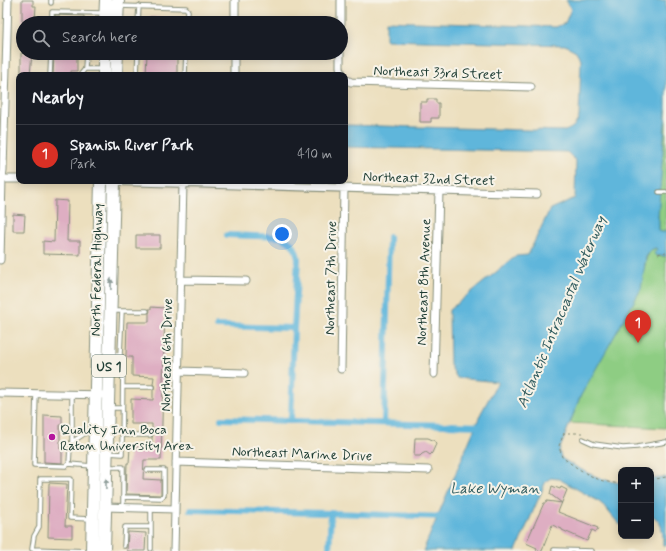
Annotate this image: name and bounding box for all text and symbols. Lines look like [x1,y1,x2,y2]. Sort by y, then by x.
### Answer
search box [16,16,348,60]
icon: search [30,27,52,49]
text: Search here [62,28,138,48]
street label: Northeast 33rd Street [373,62,503,84]
text: Nearby [32,87,84,109]
text: Spanish River Park [70,136,193,156]
text: 1 [42,146,48,163]
text: 410 m [297,146,332,163]
text: Park [70,156,96,173]
street label: Northeast 32nd Street [363,168,496,190]
street label: North Federal Highway [87,203,108,337]
water label: Atlantic Intracoastal Waterway [512,213,612,411]
street label: Northeast 8th Avenue [413,218,435,346]
street label: Northeast 7th Drive [321,221,341,335]
your location [272,224,292,244]
one-way arrow [108,277,114,290]
street label: Northeast 6th Drive [157,298,177,412]
pin: 1 [625,310,651,343]
road number: US 1 [92,355,126,377]
place label: Quality Inn Boca Raton University Area [60,421,194,455]
marker: Quality Inn Boca Raton University Area [47,432,57,442]
street label: Northeast Marine Drive [232,443,372,465]
map controls [618,467,654,539]
button: + [618,467,654,503]
one-way arrow [103,477,109,490]
water label: Lake Wyman [450,479,540,499]
button: − [618,503,654,539]

